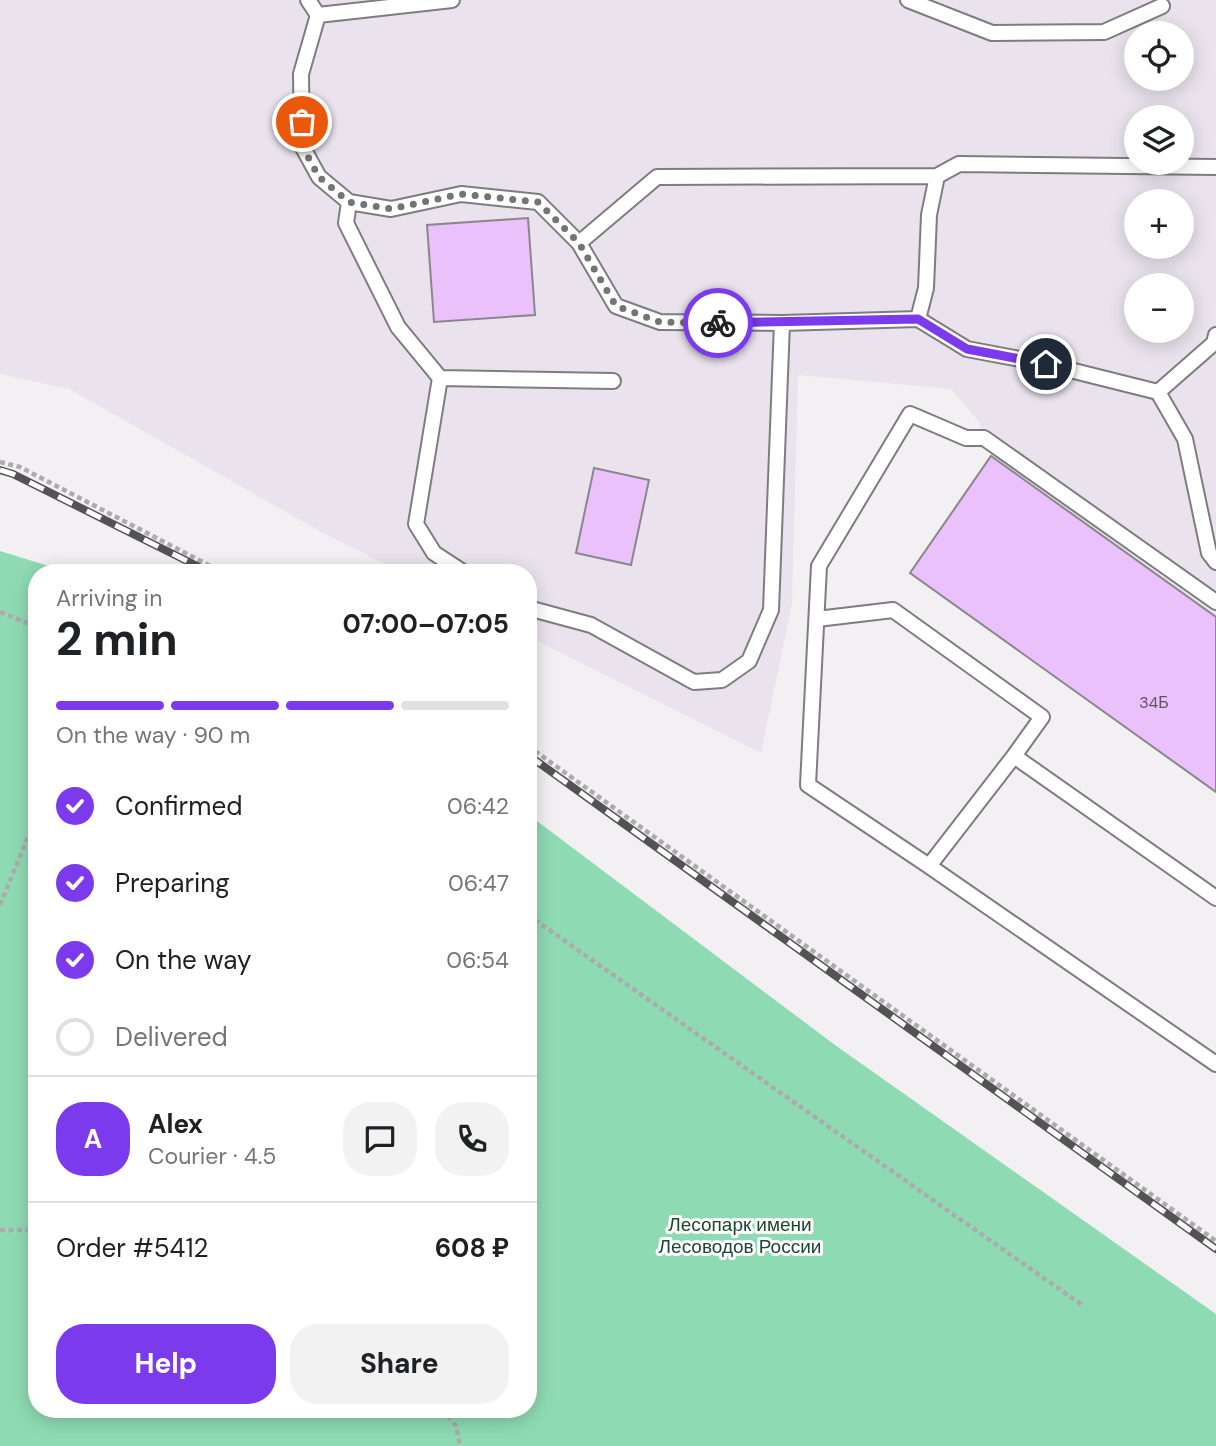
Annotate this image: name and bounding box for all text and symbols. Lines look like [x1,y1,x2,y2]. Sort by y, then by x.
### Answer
map controls [1124,21,1194,343]
button: locate [1124,21,1194,91]
pin [272,92,332,152]
icon: bag [283,103,321,141]
button: layers [1124,105,1194,175]
button: + [1124,189,1194,259]
button: − [1124,273,1194,343]
courier [683,288,753,358]
icon: bike [699,304,737,342]
pin [1016,334,1076,394]
icon: home [1027,345,1065,383]
text: Arriving in [56,583,162,613]
text: 07:00–07:05 [342,607,509,641]
text: 2 min [56,609,178,669]
house number: 34Б [1139,692,1169,713]
text: On the way · 90 m [56,720,250,750]
icon: check [56,787,94,825]
text: Confirmed [115,789,242,823]
text: 06:42 [447,791,509,821]
icon: check [56,864,94,902]
text: Preparing [115,866,230,900]
text: 06:47 [448,868,509,898]
icon: check [56,941,94,979]
text: On the way [115,943,251,977]
text: 06:54 [446,945,509,975]
text: Delivered [115,1020,228,1054]
button: chat [343,1102,417,1176]
button: phone [435,1102,509,1176]
text: Alex [148,1107,203,1141]
text: A [84,1122,102,1156]
text: Courier · 4.5 [148,1141,276,1171]
park label: Лесопарк имени Лесоводов России [659,1212,821,1259]
text: Order #5412 [56,1231,209,1265]
text: 608 ₽ [435,1231,509,1265]
button: Help [56,1324,276,1404]
button: Share [290,1324,509,1404]

